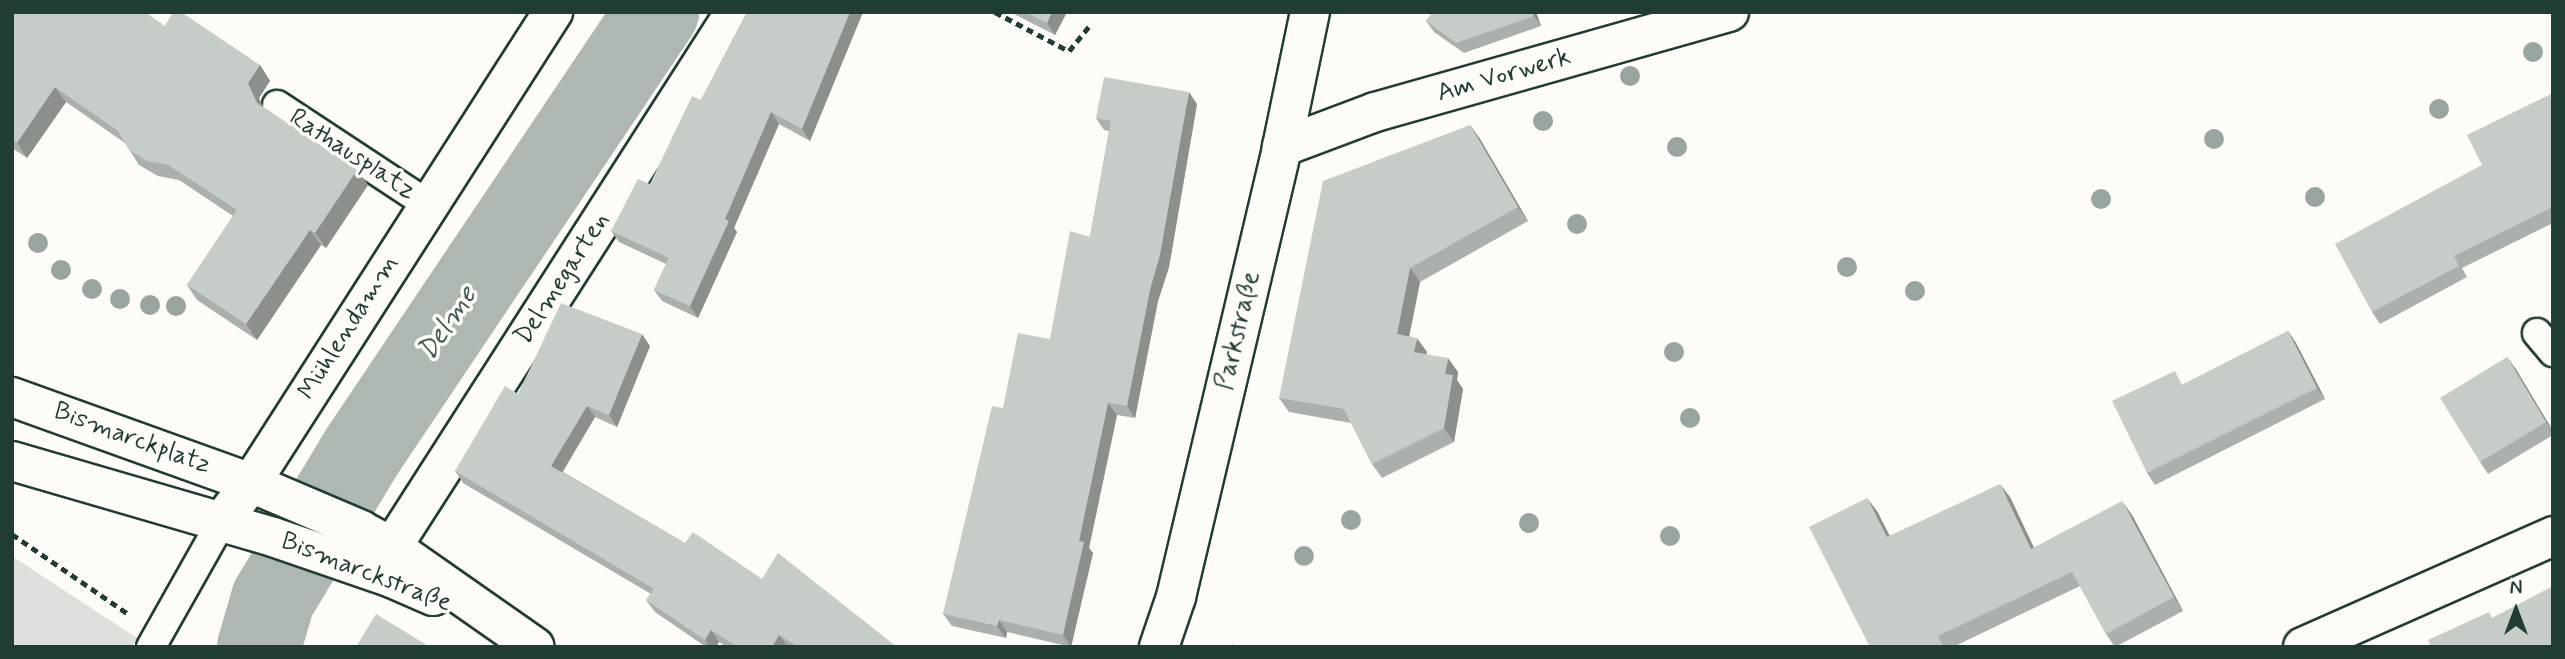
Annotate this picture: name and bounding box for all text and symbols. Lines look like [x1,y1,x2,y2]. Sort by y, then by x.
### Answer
street label: Am Vorwerk [1432,42,1576,110]
street label: Rathausplatz [283,102,421,208]
street label: Delmegarten [509,207,617,351]
street label: Mühlendamm [292,250,406,406]
street label: Parkstraße [1210,269,1268,393]
water label: Delme [411,281,485,367]
street label: Bismarckplatz [49,396,215,482]
street label: Bismarckstraße [276,526,456,620]
north arrow [2481,575,2551,645]
text: N [2510,576,2522,601]

